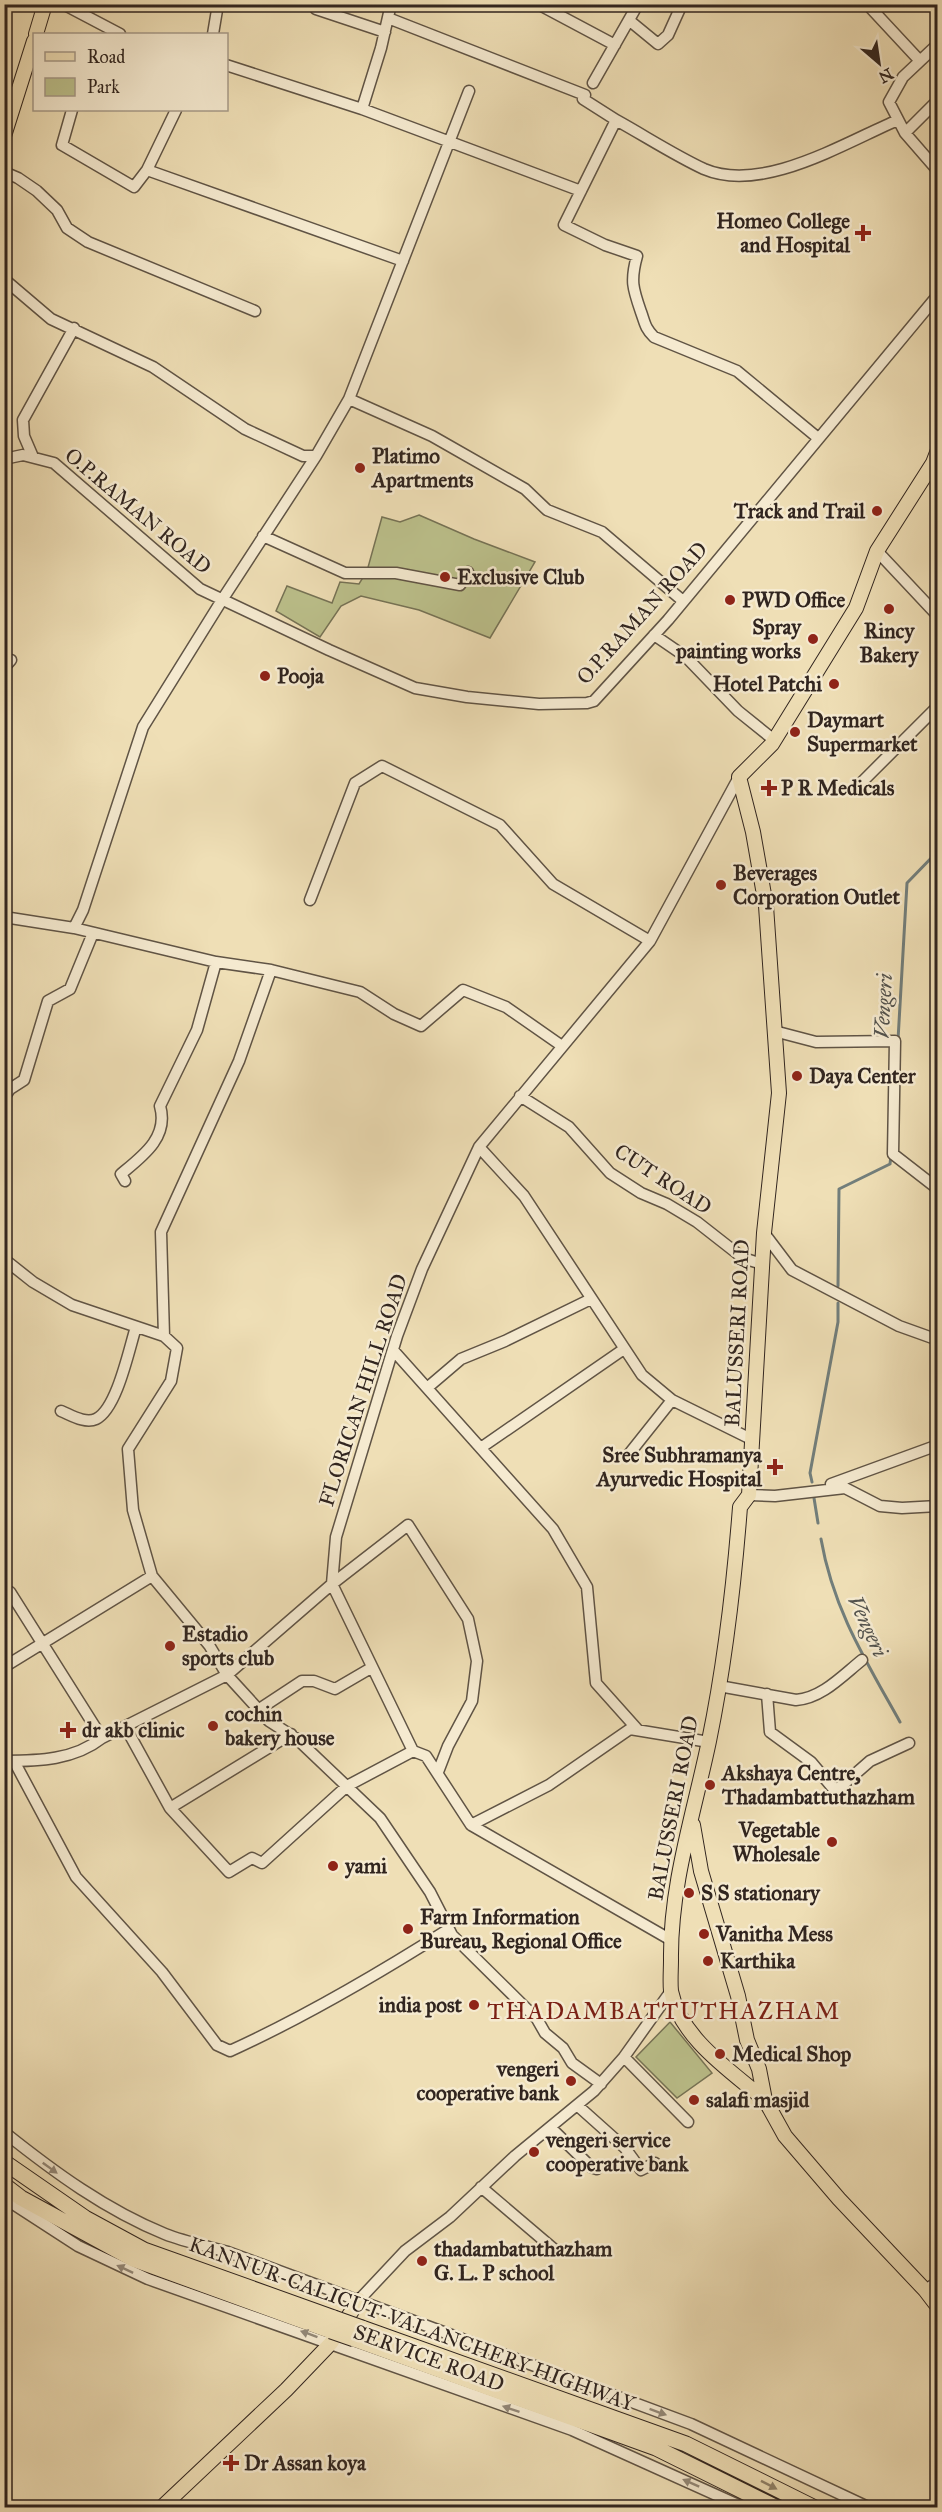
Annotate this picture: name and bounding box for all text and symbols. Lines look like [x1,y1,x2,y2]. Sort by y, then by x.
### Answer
legend [33,33,228,111]
north arrow [849,33,909,93]
text: Road [87,46,125,68]
text: N [875,64,897,87]
text: Park [87,76,120,98]
place label: Homeo College and Hospital [716,208,851,258]
marker: Homeo College and Hospital [854,224,872,242]
street label: O.P.RAMAN ROAD [59,442,217,580]
place label: Platimo Apartments [370,443,474,493]
marker: Platimo Apartments [353,461,367,475]
place label: Track and Trail [733,498,866,524]
marker: Track and Trail [870,504,884,518]
street label: O.P.RAMAN ROAD [571,536,713,690]
place label: Exclusive Club [457,564,584,590]
marker: Exclusive Club [438,570,452,584]
place label: PWD Office [742,587,846,613]
marker: PWD Office [723,593,737,607]
marker: Rincy Bakery [882,602,896,616]
place label: Spray painting works [675,614,802,664]
place label: Rincy Bakery [860,618,920,668]
marker: Spray painting works [806,632,820,646]
place label: Pooja [277,663,325,689]
marker: Pooja [258,669,272,683]
place label: Hotel Patchi [713,671,822,697]
marker: Hotel Patchi [827,677,841,691]
place label: Daymart Supermarket [807,707,918,757]
marker: Daymart Supermarket [788,725,802,739]
place label: P R Medicals [781,775,895,801]
marker: P R Medicals [762,781,776,795]
place label: Beverages Corporation Outlet [733,860,900,910]
marker: Beverages Corporation Outlet [714,878,728,892]
water label: Vengeri [868,972,898,1039]
place label: Daya Center [809,1063,917,1089]
marker: Daya Center [790,1069,804,1083]
street label: CUT ROAD [610,1138,716,1220]
street label: BALUSSERI ROAD [719,1239,755,1427]
street label: FLORICAN HILL ROAD [313,1270,413,1510]
place label: Sree Subhramanya Ayurvedic Hospital [595,1442,763,1492]
marker: Sree Subhramanya Ayurvedic Hospital [766,1458,784,1476]
water label: Vengeri [842,1591,894,1662]
place label: Estadio sports club [182,1621,274,1671]
marker: Estadio sports club [163,1639,177,1653]
place label: cochin bakery house [224,1701,335,1751]
street label: BALUSSERI ROAD [642,1713,704,1903]
place label: dr akb clinic [82,1717,185,1743]
marker: cochin bakery house [206,1719,220,1733]
marker: dr akb clinic [59,1721,77,1739]
place label: Akshaya Centre, Thadambattuthazham [720,1760,915,1810]
marker: Akshaya Centre, Thadambattuthazham [703,1778,717,1792]
place label: Vegetable Wholesale [732,1817,820,1867]
marker: Vegetable Wholesale [825,1835,839,1849]
place label: yami [344,1853,387,1879]
marker: yami [326,1859,340,1873]
place label: S S stationary [701,1880,821,1906]
marker: S S stationary [682,1886,696,1900]
place label: Farm Information Bureau, Regional Office [420,1904,622,1954]
place label: Vanitha Mess [715,1921,833,1947]
marker: Farm Information Bureau, Regional Office [401,1922,415,1936]
marker: Vanitha Mess [697,1927,711,1941]
place label: Karthika [720,1948,796,1974]
marker: Karthika [701,1954,715,1968]
place label: india post [379,1992,463,2018]
district label: THADAMBATTUTHAZHAM [487,1996,841,2026]
marker: india post [467,1998,481,2012]
place label: Medical Shop [732,2041,852,2067]
marker: Medical Shop [713,2047,727,2061]
place label: vengeri cooperative bank [416,2056,560,2106]
marker: vengeri cooperative bank [564,2074,578,2088]
place label: salafi masjid [706,2087,810,2113]
marker: salafi masjid [687,2093,701,2107]
place label: vengeri service cooperative bank [545,2127,690,2177]
marker: vengeri service cooperative bank [527,2145,541,2159]
one-way arrow [43,2162,58,2174]
street label: KANNUR-CALICUT-VALANCHERY HIGHWAY [185,2231,639,2417]
place label: thadambatuthazham G. L. P school [433,2236,613,2286]
marker: thadambatuthazham G. L. P school [415,2254,429,2268]
one-way arrow [117,2264,134,2273]
street label: SERVICE ROAD [350,2319,508,2397]
one-way arrow [299,2329,317,2339]
one-way arrow [502,2404,520,2414]
one-way arrow [649,2408,667,2418]
place label: Dr Assan koya [244,2450,367,2476]
marker: Dr Assan koya [222,2454,240,2472]
one-way arrow [683,2479,700,2488]
one-way arrow [760,2481,777,2490]

